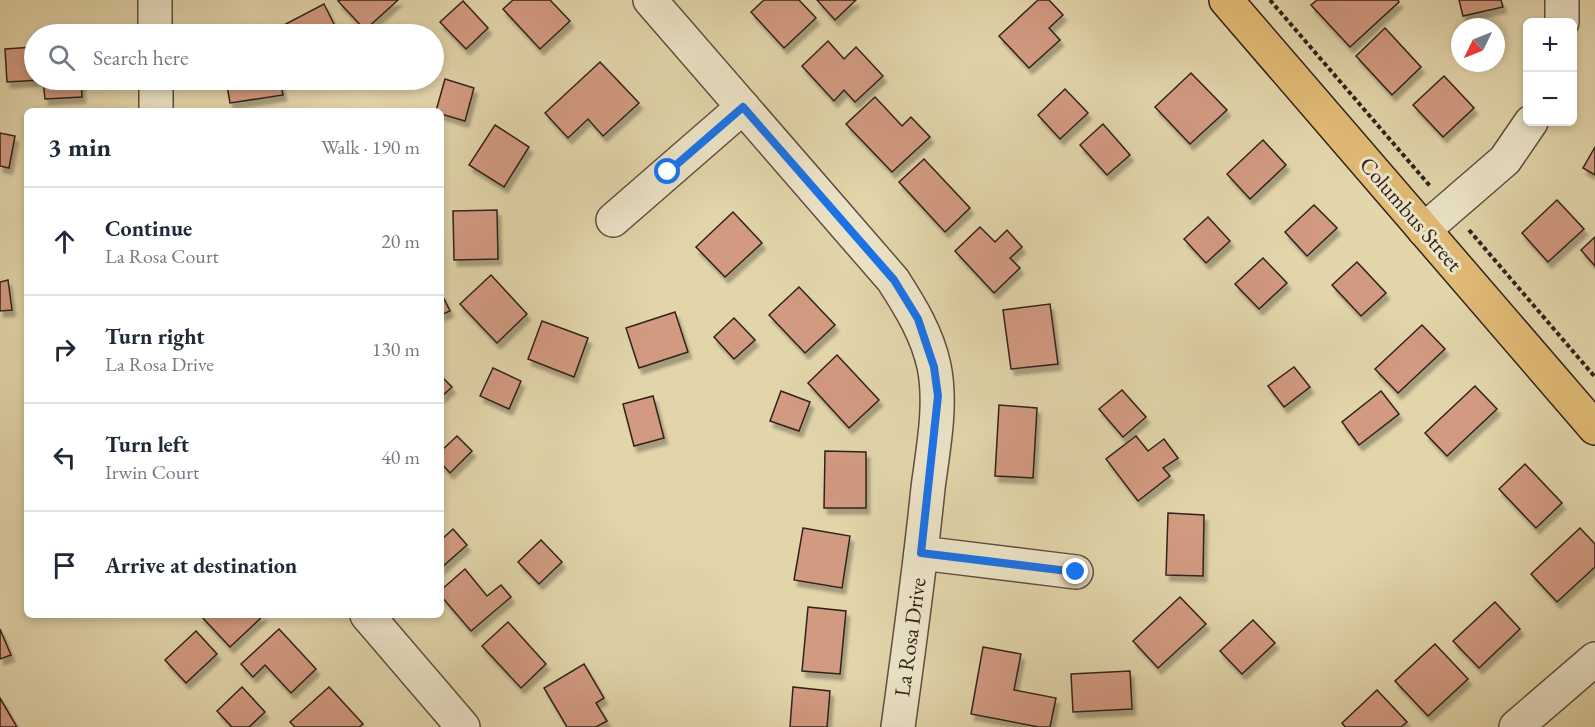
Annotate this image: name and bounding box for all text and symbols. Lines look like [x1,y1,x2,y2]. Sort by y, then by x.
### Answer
north arrow [1451,18,1505,72]
map controls [1523,18,1577,126]
button: + [1523,18,1577,72]
search box [24,24,444,90]
icon: search [45,41,78,74]
text: Search here [93,43,188,72]
button: − [1523,72,1577,126]
text: 3 min [48,130,111,164]
text: Walk · 190 m [321,134,420,160]
street label: Columbus Street [1353,151,1469,278]
route start [654,158,680,184]
text: Continue [105,214,192,243]
icon: ahead [48,225,81,258]
text: 20 m [381,228,420,254]
text: La Rosa Court [105,243,219,269]
text: Turn right [105,322,204,351]
icon: right [48,333,81,366]
text: 130 m [372,336,420,362]
text: La Rosa Drive [105,351,214,377]
text: Turn left [105,430,189,459]
icon: left [48,441,81,474]
text: 40 m [381,444,420,470]
text: Irwin Court [105,459,199,485]
icon: arrive [48,549,81,582]
text: Arrive at destination [105,551,297,580]
route end [1062,558,1088,584]
street label: La Rosa Drive [887,575,933,698]

